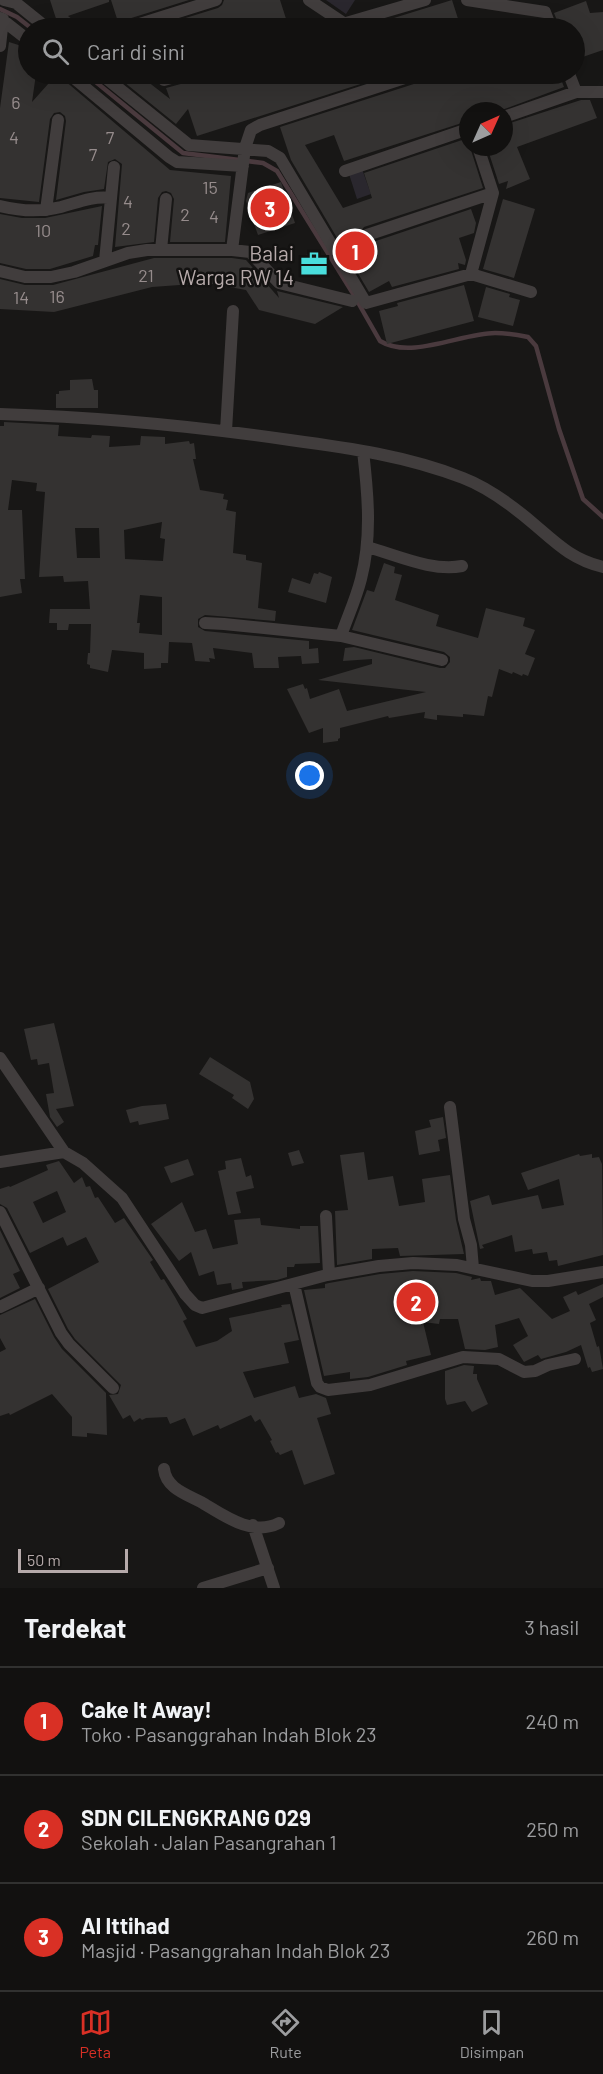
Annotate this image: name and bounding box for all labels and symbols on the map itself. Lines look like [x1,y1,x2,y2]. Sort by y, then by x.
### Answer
house number: 6 [11,91,21,113]
north arrow [459,102,513,156]
house number: 4 [9,126,19,148]
house number: 7 [106,126,115,148]
house number: 7 [89,143,98,165]
house number: 15 [202,176,218,198]
pin: 3 [250,186,290,230]
house number: 4 [123,190,133,212]
house number: 2 [180,203,190,225]
house number: 4 [209,205,219,227]
house number: 2 [121,217,131,239]
house number: 10 [35,219,51,241]
pin: 1 [336,228,374,274]
place label: Balai Warga RW 14 [178,240,294,289]
office icon: Balai Warga RW 14 [299,249,329,279]
house number: 21 [138,264,154,286]
house number: 16 [49,285,65,307]
house number: 14 [13,286,29,308]
your location [295,761,324,790]
pin: 2 [396,1280,436,1324]
scale bar [18,1546,128,1574]

